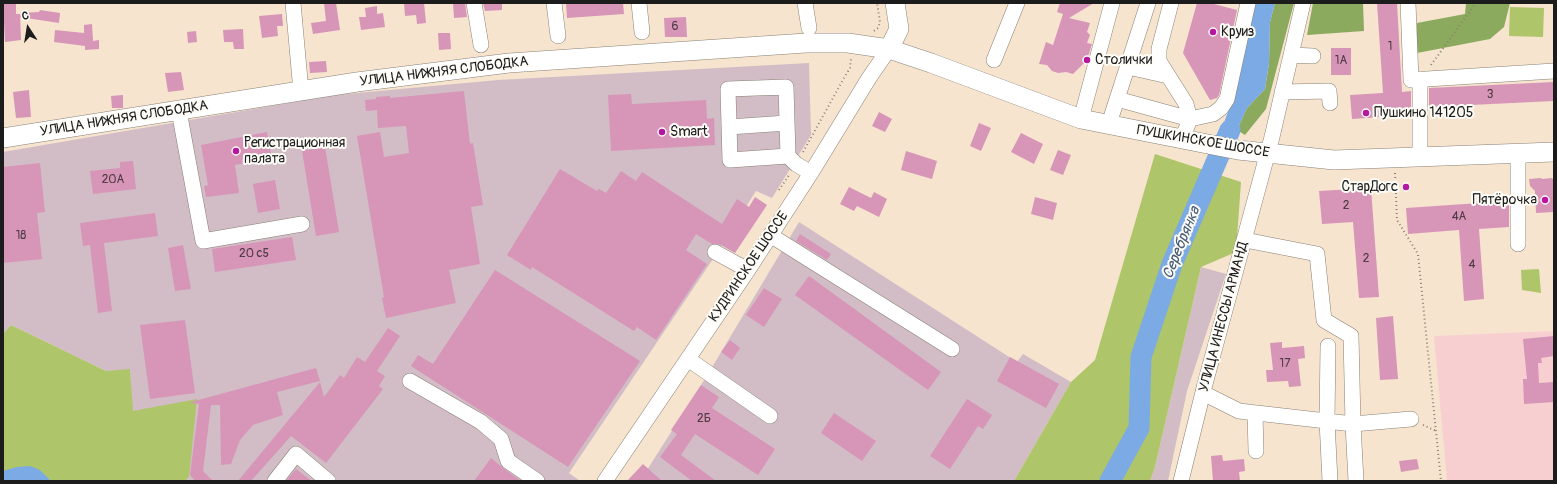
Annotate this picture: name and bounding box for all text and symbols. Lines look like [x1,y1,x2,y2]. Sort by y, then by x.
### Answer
north arrow [8,8,48,48]
text: С [21,9,30,23]
house number: 6 [672,20,678,34]
place label: Круиз [1221,24,1255,40]
marker: Круиз [1208,27,1218,37]
house number: 1 [1388,40,1392,54]
place label: Столички [1095,52,1152,68]
street label: УЛИЦА НИЖНЯЯ СЛОБОДКА [359,53,529,91]
house number: 1А [1335,54,1347,68]
marker: Столички [1082,55,1092,65]
house number: 3 [1487,88,1493,102]
street label: УЛИЦА НИЖНЯЯ СЛОБОДКА [39,97,209,141]
place label: Пушкино 141205 [1374,105,1473,121]
marker: Пушкино 141205 [1361,108,1371,118]
street label: ПУШКИНСКОЕ ШОССЕ [1135,122,1271,162]
place label: Smart [670,124,708,140]
marker: Smart [657,127,667,137]
place label: Регистрационная палата [244,135,345,168]
marker: Регистрационная палата [231,146,241,156]
house number: 20А [102,173,124,187]
place label: СтарДогс [1341,179,1398,195]
marker: СтарДогс [1401,182,1411,192]
place label: Пятёрочка [1473,192,1537,208]
marker: Пятёрочка [1540,195,1550,205]
house number: 2 [1343,199,1349,213]
water label: Серебрянка [1159,204,1205,282]
street label: КУДРИНСКОЕ ШОССЕ [706,208,792,326]
house number: 4А [1452,210,1466,224]
house number: 18 [16,229,26,243]
street label: УЛИЦА ИНЕССЫ АРМАНД [1196,240,1252,394]
house number: 20 с5 [239,247,269,261]
house number: 2 [1363,252,1369,266]
house number: 4 [1469,258,1475,272]
house number: 17 [1279,357,1291,371]
house number: 2Б [697,412,711,426]

